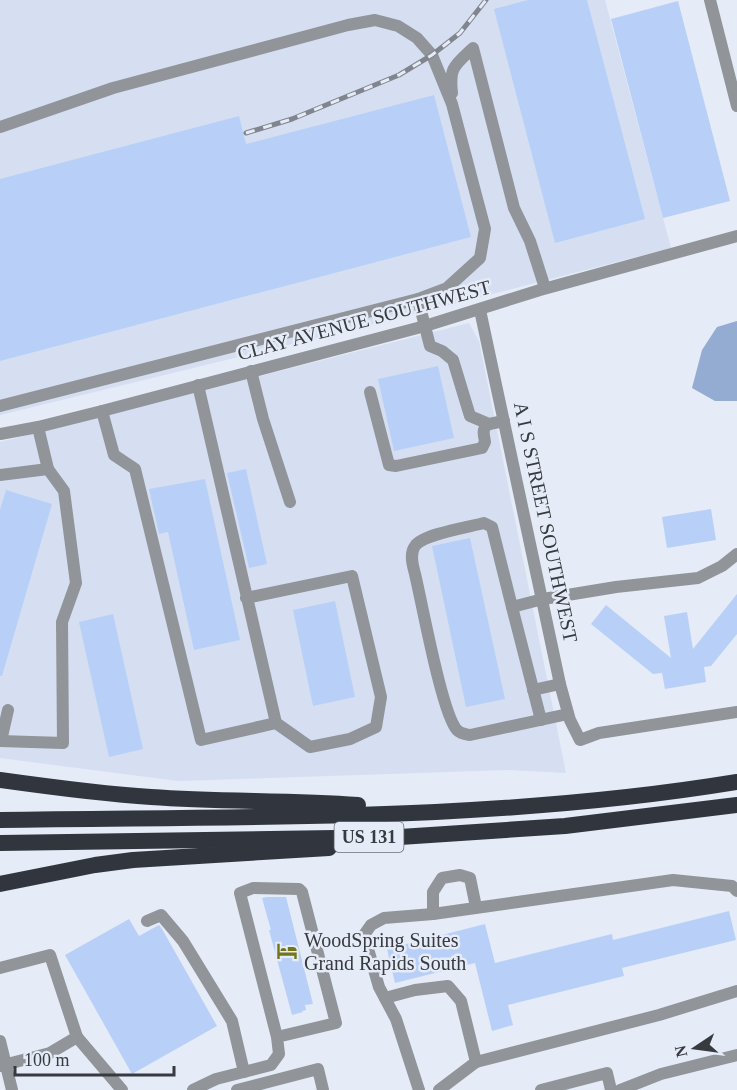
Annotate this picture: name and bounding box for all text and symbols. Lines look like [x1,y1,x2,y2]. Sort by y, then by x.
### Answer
street label: CLAY AVENUE SOUTHWEST [235,276,493,364]
street label: A I S STREET SOUTHWEST [510,400,582,644]
road number: US 131 [334,822,404,852]
place label: WoodSpring Suites Grand Rapids South [304,929,466,975]
hotel icon: WoodSpring Suites Grand Rapids South [275,939,299,963]
north arrow [665,1018,725,1078]
scale bar [15,1039,174,1077]
text: N [671,1043,690,1059]
text: 100 m [24,1050,70,1070]

